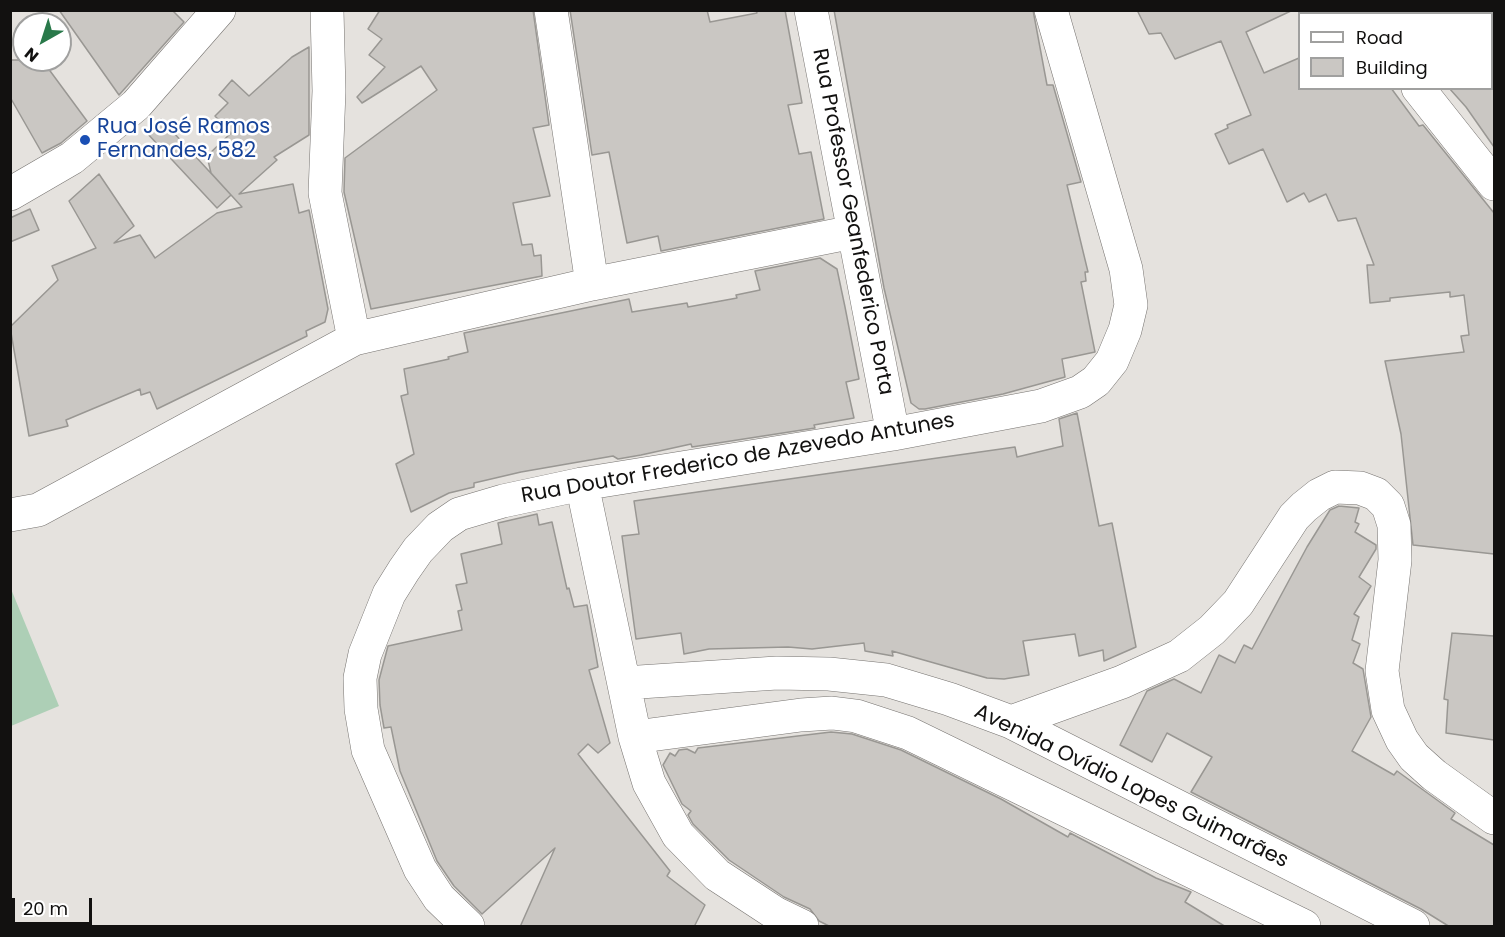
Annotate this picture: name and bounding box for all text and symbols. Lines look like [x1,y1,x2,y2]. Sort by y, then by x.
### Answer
north arrow [12,12,72,72]
legend [1298,12,1493,90]
text: Road [1356,25,1403,50]
text: N [20,42,44,68]
street label: Rua Professor Geanfederico Porta [806,47,898,397]
text: Building [1356,55,1428,80]
place label: Rua José Ramos Fernandes, 582 [97,115,270,165]
marker: Rua José Ramos Fernandes, 582 [78,133,92,147]
street label: Rua Doutor Frederico de Azevedo Antunes [519,408,957,510]
street label: Avenida Ovídio Lopes Guimarães [970,700,1292,874]
scale bar [15,886,94,924]
text: 20 m [23,896,68,921]

